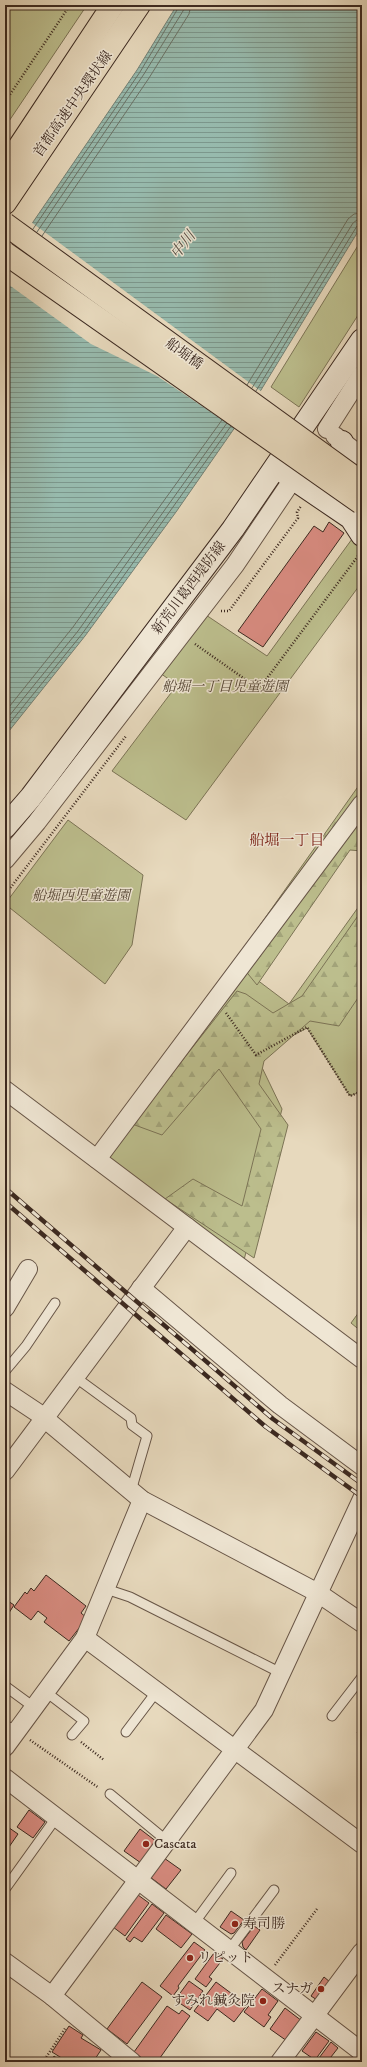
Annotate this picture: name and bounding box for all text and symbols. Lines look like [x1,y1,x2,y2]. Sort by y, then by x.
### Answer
street label: 首都高速中央環状線 [29,47,117,161]
water label: 中川 [166,226,201,263]
street label: 船堀橋 [162,334,206,374]
street label: 新荒川葛西堤防線 [148,538,230,638]
park label: 船堀一丁目児童遊園 [162,678,290,696]
district label: 船堀一丁目 [249,831,325,850]
park label: 船堀西児童遊園 [32,887,132,905]
place label: Cascata [154,1835,196,1853]
marker: Cascata [141,1839,151,1849]
place label: 寿司勝 [243,1915,285,1933]
marker: 寿司勝 [230,1919,240,1929]
place label: リピット [198,1949,253,1967]
marker: リピット [185,1953,195,1963]
place label: スナガ [272,1980,313,1998]
marker: スナガ [316,1984,326,1994]
place label: すみれ鍼灸院 [171,1992,255,2010]
marker: すみれ鍼灸院 [258,1996,268,2006]

